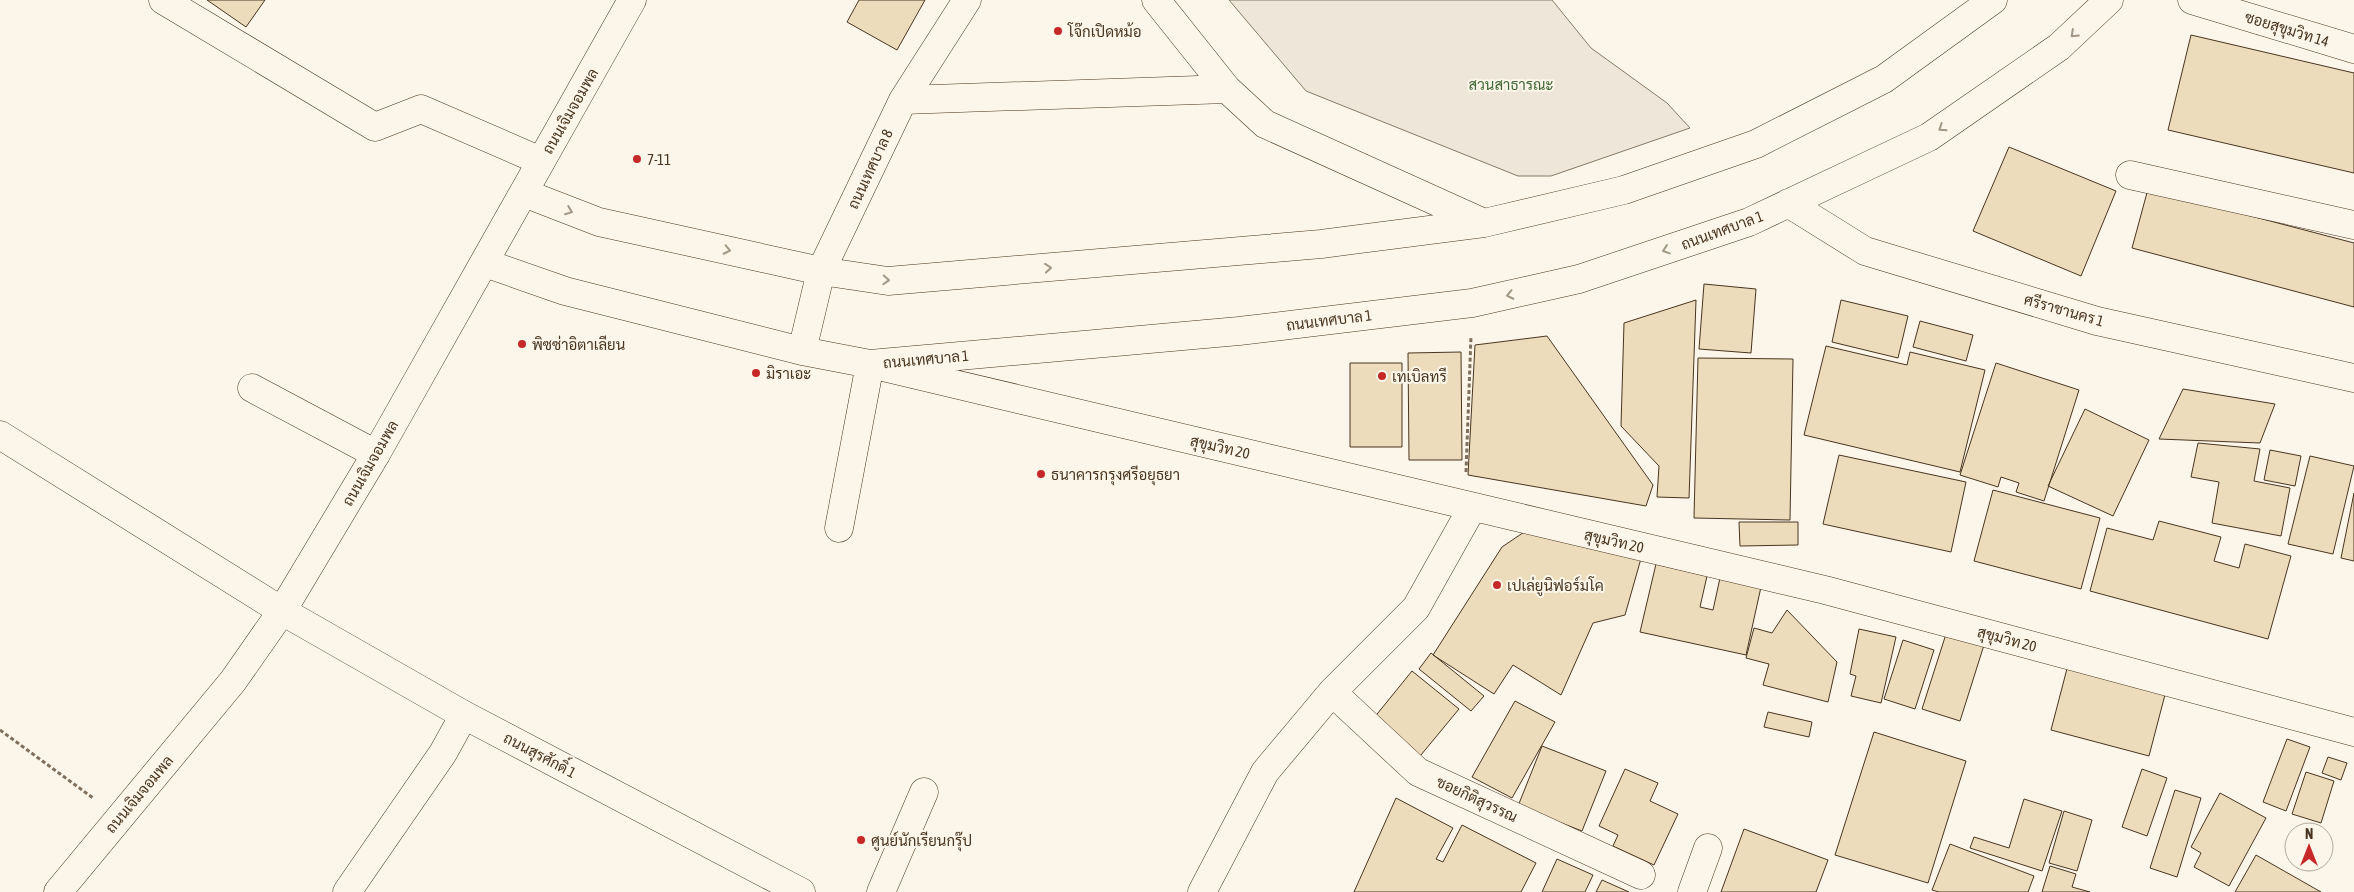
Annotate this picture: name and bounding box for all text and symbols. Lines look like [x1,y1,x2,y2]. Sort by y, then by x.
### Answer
street label: ซอยสุขุมวิท 14 [2242,8,2331,53]
place label: โจ๊กเปิดหม้อ [1067,22,1142,40]
marker: โจ๊กเปิดหม้อ [1052,25,1064,37]
one-way arrow [2070,28,2079,37]
street label: ถนนเจิมจอมพล [539,65,601,157]
park label: สวนสาธารณะ [1468,76,1554,93]
one-way arrow [1938,122,1947,131]
street label: ถนนเทศบาล 8 [844,126,896,212]
place label: 7-11 [647,151,671,168]
marker: 7-11 [631,153,643,165]
one-way arrow [564,204,573,215]
street label: ถนนเทศบาล 1 [1679,207,1765,253]
one-way arrow [722,244,731,255]
one-way arrow [1662,244,1670,254]
one-way arrow [1044,262,1052,273]
one-way arrow [882,275,890,285]
one-way arrow [1505,289,1514,300]
street label: ศรีราชานคร 1 [2022,290,2106,329]
street label: ถนนเทศบาล 1 [1285,306,1373,334]
place label: พิซซ่าอิตาเลียน [532,335,625,353]
marker: พิซซ่าอิตาเลียน [516,338,528,350]
street label: ถนนเทศบาล 1 [882,347,970,371]
place label: มิราเอะ [766,365,811,382]
marker: มิราเอะ [750,367,762,379]
place label: เทเบิลทรี [1392,367,1447,385]
marker: เทเบิลทรี [1376,370,1388,382]
street label: ถนนเจิมจอมพล [339,417,401,509]
street label: สุขุมวิท 20 [1188,432,1251,465]
place label: ธนาคารกรุงศรีอยุธยา [1051,465,1180,486]
marker: ธนาคารกรุงศรีอยุธยา [1035,468,1047,480]
street label: สุขุมวิท 20 [1582,526,1645,559]
place label: เปเล่ยูนิฟอร์มโค [1507,576,1604,596]
marker: เปเล่ยูนิฟอร์มโค [1491,579,1503,591]
street label: สุขุมวิท 20 [1975,623,2038,658]
street label: ถนนสุรศักดิ์ 1 [500,723,582,784]
street label: ถนนเจิมจอมพล [102,752,176,836]
street label: ชอยกิติสุวรรณ [1432,773,1520,828]
north arrow [2284,822,2334,872]
text: N [2305,826,2313,842]
place label: ศูนย์นักเรียนกรุ๊ป [871,831,972,852]
marker: ศูนย์นักเรียนกรุ๊ป [855,834,867,846]

